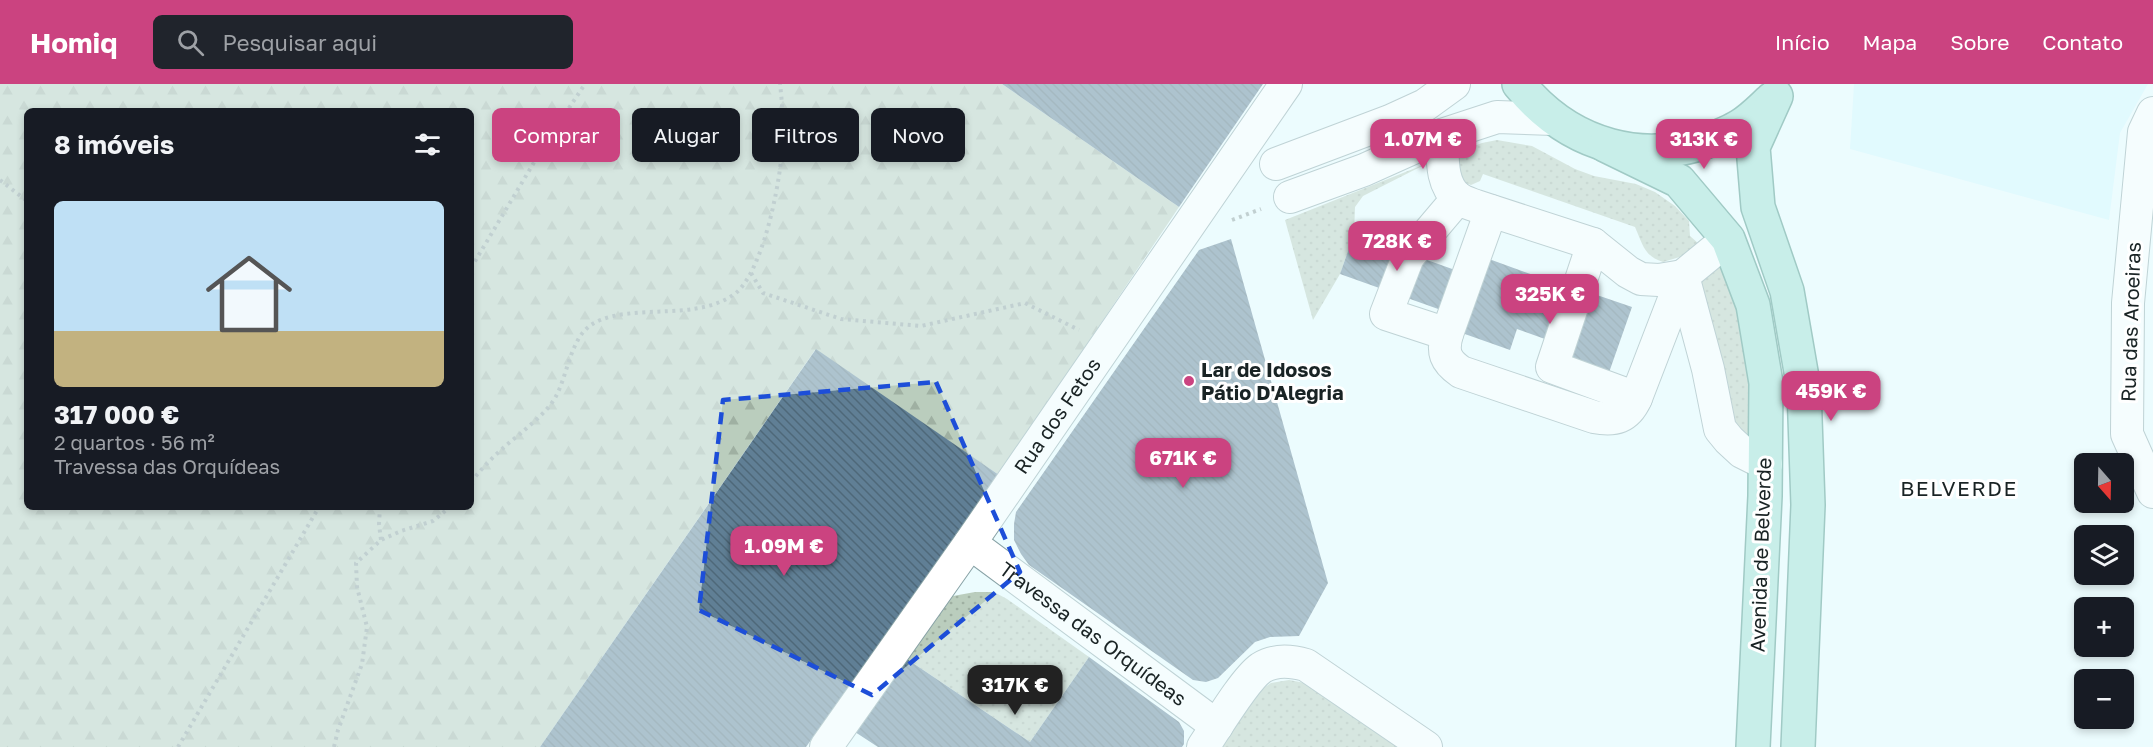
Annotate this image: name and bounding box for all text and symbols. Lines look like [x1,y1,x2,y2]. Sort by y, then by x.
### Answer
search box [153,15,573,69]
text: Homiq [30,26,117,59]
icon: search [174,26,207,59]
text: Pesquisar aqui [222,29,377,56]
text: Início [1775,29,1830,55]
text: Mapa [1863,29,1917,55]
text: Sobre [1950,29,2009,55]
text: Contato [2042,29,2123,55]
chip: Comprar [492,108,620,162]
chip: Alugar [632,108,740,162]
chip: Filtros [752,108,859,162]
chip: Novo [871,108,965,162]
pin: 1.07M € [1368,119,1478,170]
pin: 313K € [1655,119,1753,170]
text: 1.07M € [1384,126,1462,150]
text: 313K € [1670,126,1738,150]
icon: filters [411,128,444,161]
text: 8 imóveis [54,129,174,160]
pin: 728K € [1348,221,1446,272]
text: 728K € [1362,228,1432,252]
icon: home [195,240,303,348]
street label: Rua das Aroeiras [2115,241,2145,402]
pin: 325K € [1501,274,1599,325]
text: 325K € [1515,281,1585,305]
street label: Rua dos Fetos [1008,353,1105,478]
place label: Lar de Idosos Pátio D'Alegria [1201,357,1344,404]
pin: 459K € [1782,371,1880,422]
marker: Lar de Idosos Pátio D'Alegria [1182,374,1196,388]
text: 459K € [1796,378,1867,402]
text: 317 000 € [54,399,179,430]
text: 2 quartos · 56 m² [54,430,215,454]
pin: 671K € [1134,438,1232,489]
text: 671K € [1149,445,1217,469]
north arrow [2074,453,2134,513]
map controls [2074,453,2134,729]
text: Travessa das Orquídeas [54,454,280,478]
street label: Avenida de Belverde [1745,457,1775,653]
district label: BELVERDE [1900,475,2018,501]
button: layers [2074,525,2134,585]
pin: 1.09M € [729,526,839,577]
text: 1.09M € [744,533,824,557]
street label: Travessa das Orquídeas [995,556,1192,710]
button: + [2074,597,2134,657]
pin: 317K € [966,665,1064,716]
button: − [2074,669,2134,729]
text: 317K € [982,672,1049,696]

